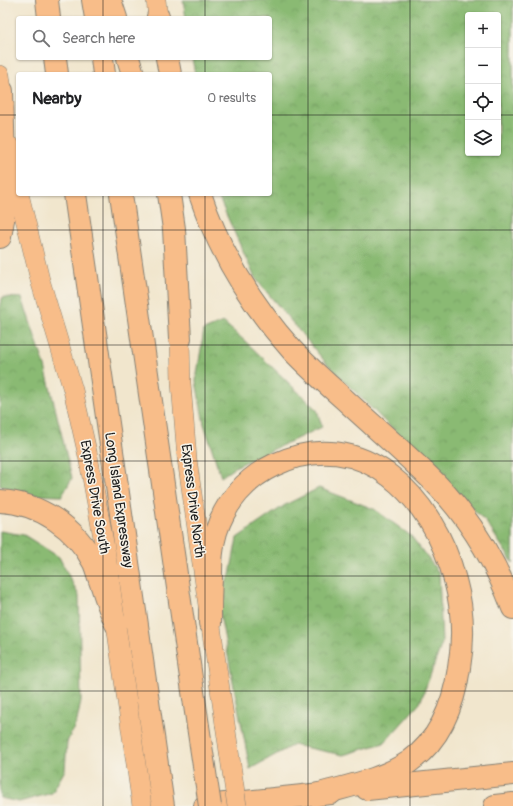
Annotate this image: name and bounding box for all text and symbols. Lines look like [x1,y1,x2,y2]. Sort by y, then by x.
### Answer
map controls [465,12,501,156]
button: + [465,12,501,48]
search box [16,16,272,60]
icon: search [30,27,52,49]
text: Search here [62,29,135,48]
button: − [465,48,501,84]
button: locate [465,84,501,120]
text: Nearby [32,88,81,109]
text: 0 results [207,90,256,106]
button: layers [465,120,501,156]
street label: Long Island Expressway [101,431,137,569]
street label: Express Drive South [77,439,113,555]
street label: Express Drive North [178,443,208,559]

